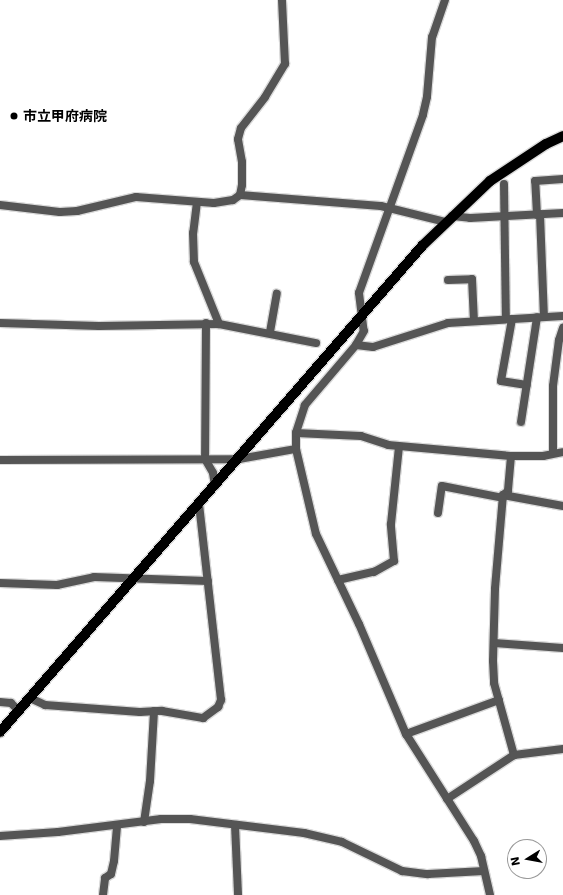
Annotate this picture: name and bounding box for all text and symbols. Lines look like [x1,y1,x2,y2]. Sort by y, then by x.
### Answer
place label: 市立甲府病院 [23,108,107,124]
marker: 市立甲府病院 [8,110,20,122]
north arrow [507,839,547,879]
text: N [508,855,523,867]

